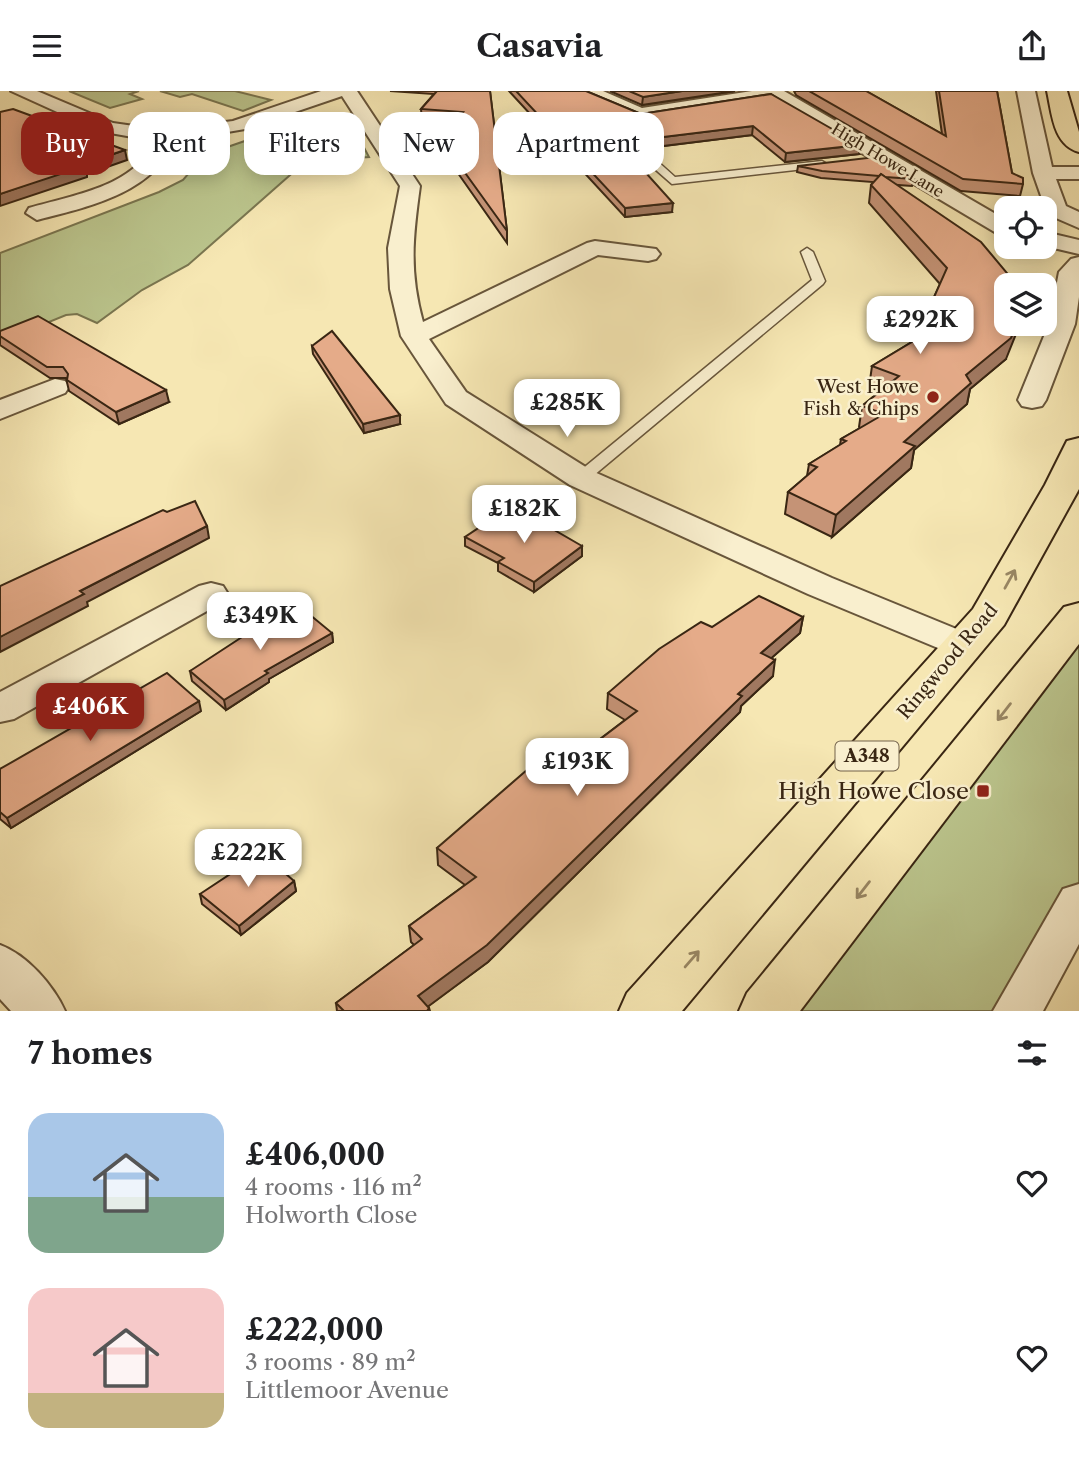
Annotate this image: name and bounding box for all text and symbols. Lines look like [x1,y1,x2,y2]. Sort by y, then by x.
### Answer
text: Casavia [476,26,603,65]
icon: menu [28,27,66,65]
icon: share [1013,27,1051,65]
chip: Buy [21,112,114,175]
chip: Rent [128,112,230,175]
chip: Filters [244,112,365,175]
chip: New [379,112,479,175]
chip: Apartment [493,112,664,175]
street label: High Howe Lane [828,118,948,202]
map controls [994,196,1057,336]
button: locate [994,196,1057,259]
button: layers [994,273,1057,336]
pin: £292K [871,296,969,356]
text: £292K [883,305,957,333]
place label: West Howe Fish & Chips [803,375,919,420]
pin: £285K [518,379,616,439]
text: £285K [530,388,604,416]
marker: West Howe Fish & Chips [925,389,941,405]
pin: £182K [475,485,573,545]
text: £182K [488,494,560,522]
one-way arrow [1003,569,1017,589]
pin: £349K [211,593,309,652]
street label: Ringwood Road [892,599,1003,724]
text: £349K [223,601,297,629]
pin: £406K [41,683,139,743]
text: £406K [52,692,128,720]
one-way arrow [997,702,1012,720]
pin: £193K [528,739,626,798]
road number: A348 [836,741,898,771]
text: £193K [542,747,612,775]
place label: High Howe Close [778,777,969,805]
marker: High Howe Close [975,783,991,799]
pin: £222K [199,829,297,889]
text: £222K [211,838,285,866]
one-way arrow [856,881,871,899]
one-way arrow [684,951,700,969]
icon: filters [1013,1034,1051,1072]
text: 7 homes [28,1035,153,1072]
text: £406,000 [245,1136,385,1173]
icon: home [84,1141,168,1225]
icon: heart [1013,1164,1051,1202]
text: 4 rooms · 116 m² [245,1173,422,1201]
text: Holworth Close [245,1201,417,1229]
text: £222,000 [245,1311,384,1348]
icon: home [84,1316,168,1400]
icon: heart [1013,1339,1051,1377]
text: 3 rooms · 89 m² [245,1348,416,1376]
text: Littlemoor Avenue [245,1376,449,1404]

